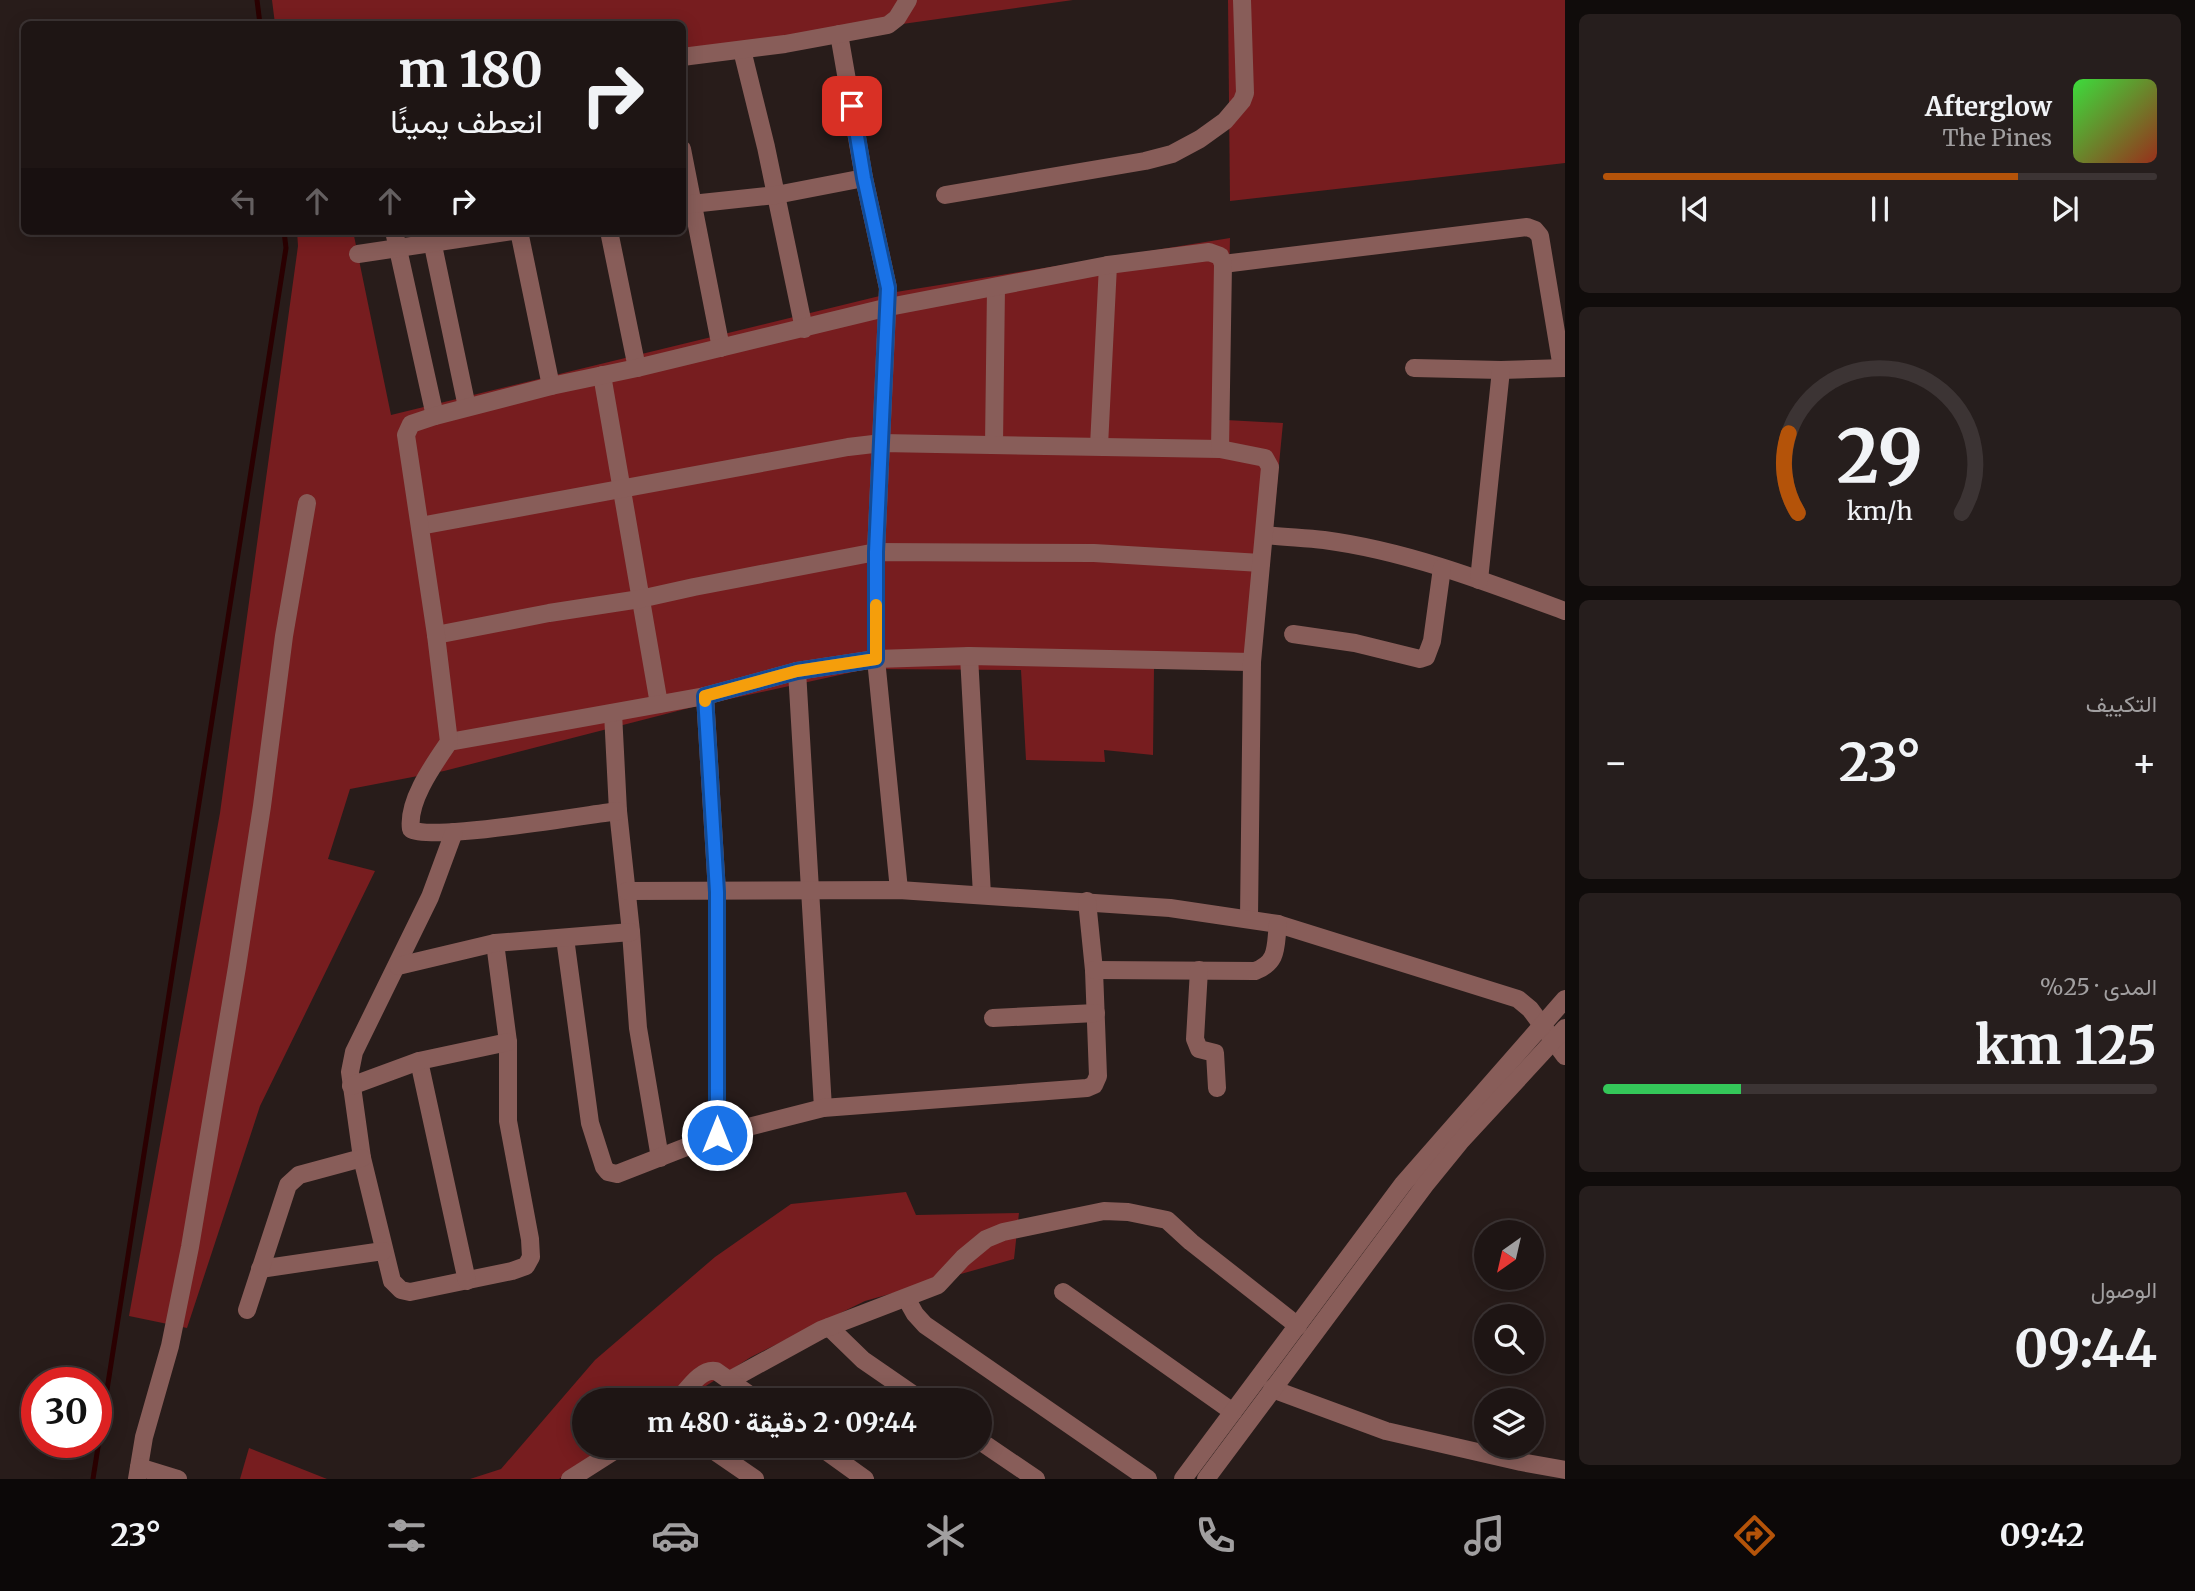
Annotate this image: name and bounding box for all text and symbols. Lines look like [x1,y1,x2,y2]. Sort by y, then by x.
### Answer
text: 180 m [398,39,543,100]
icon: right [567,49,658,140]
pin [822,76,882,136]
icon: arrive [833,87,871,125]
text: Afterglow [1925,90,2052,123]
text: انعطف يمينًا [390,102,543,142]
text: The Pines [1942,123,2052,152]
icon: left [225,182,263,220]
icon: ahead [298,182,336,220]
icon: ahead [371,182,409,220]
icon: right [444,182,482,220]
icon: previous [1676,190,1714,228]
icon: pause [1861,190,1899,228]
icon: next [2046,190,2084,228]
text: 29 [1837,411,1923,503]
text: km/h [1847,494,1913,526]
text: التكييف [2086,689,2157,718]
text: 23° [1839,730,1921,795]
text: − [1603,739,1628,786]
text: + [2132,739,2157,786]
text: المدى · 25% [2040,972,2157,1001]
text: 125 km [1975,1013,2157,1078]
position arrow [680,1098,754,1172]
north arrow [1474,1220,1544,1290]
map controls [1474,1220,1544,1458]
text: الوصول [2091,1275,2157,1304]
button: search [1474,1304,1544,1374]
text: 09:44 [2014,1316,2157,1381]
speed limit sign: 30 [21,1367,112,1458]
button: layers [1474,1388,1544,1458]
text: 09:44 · 2 دقيقة · 480 m [647,1406,917,1439]
icon: filters [382,1511,431,1560]
icon: car [651,1511,700,1560]
icon: climate [921,1511,970,1560]
icon: phone [1191,1511,1240,1560]
icon: music [1460,1511,1509,1560]
icon: directions [1730,1511,1779,1560]
text: 23° [110,1515,161,1555]
text: 09:42 [2000,1515,2085,1555]

